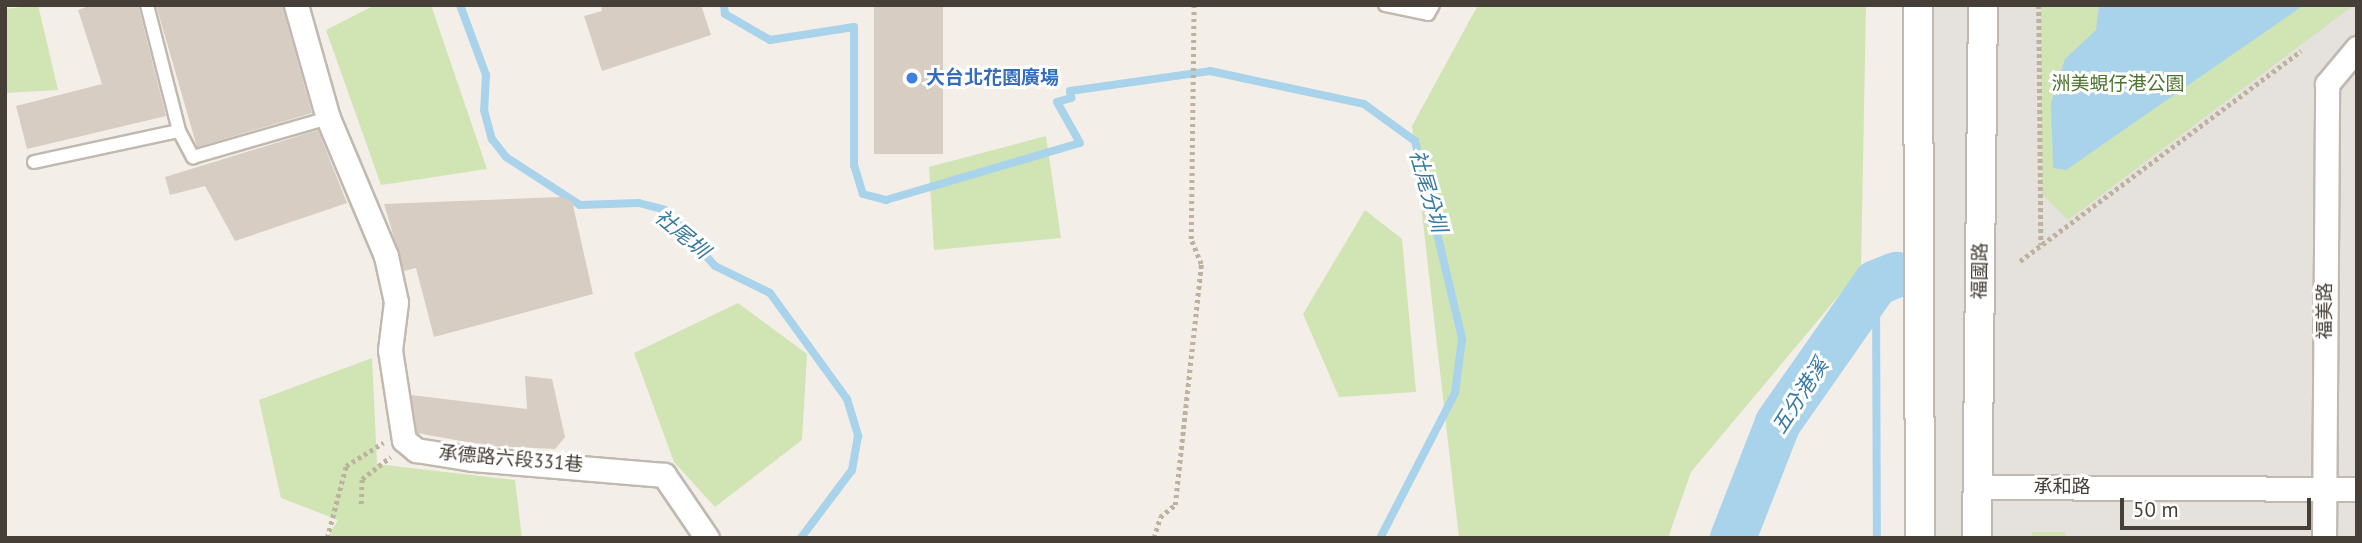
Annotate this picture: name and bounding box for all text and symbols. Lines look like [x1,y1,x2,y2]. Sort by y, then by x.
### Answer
place label: 大台北花園廣場 [926,67,1059,89]
marker: 大台北花園廣場 [904,70,920,86]
park label: 洲美蜆仔港公園 [2052,73,2184,95]
water label: 社尾分圳 [1404,147,1452,235]
water label: 社尾圳 [650,204,714,264]
street label: 福國路 [1968,242,1992,300]
street label: 福美路 [2314,283,2336,339]
water label: 五分港溪 [1767,354,1833,438]
street label: 承德路六段331巷 [438,441,584,477]
street label: 承和路 [2034,476,2090,498]
scale bar [2124,484,2315,528]
text: 50 m [2133,496,2179,523]

